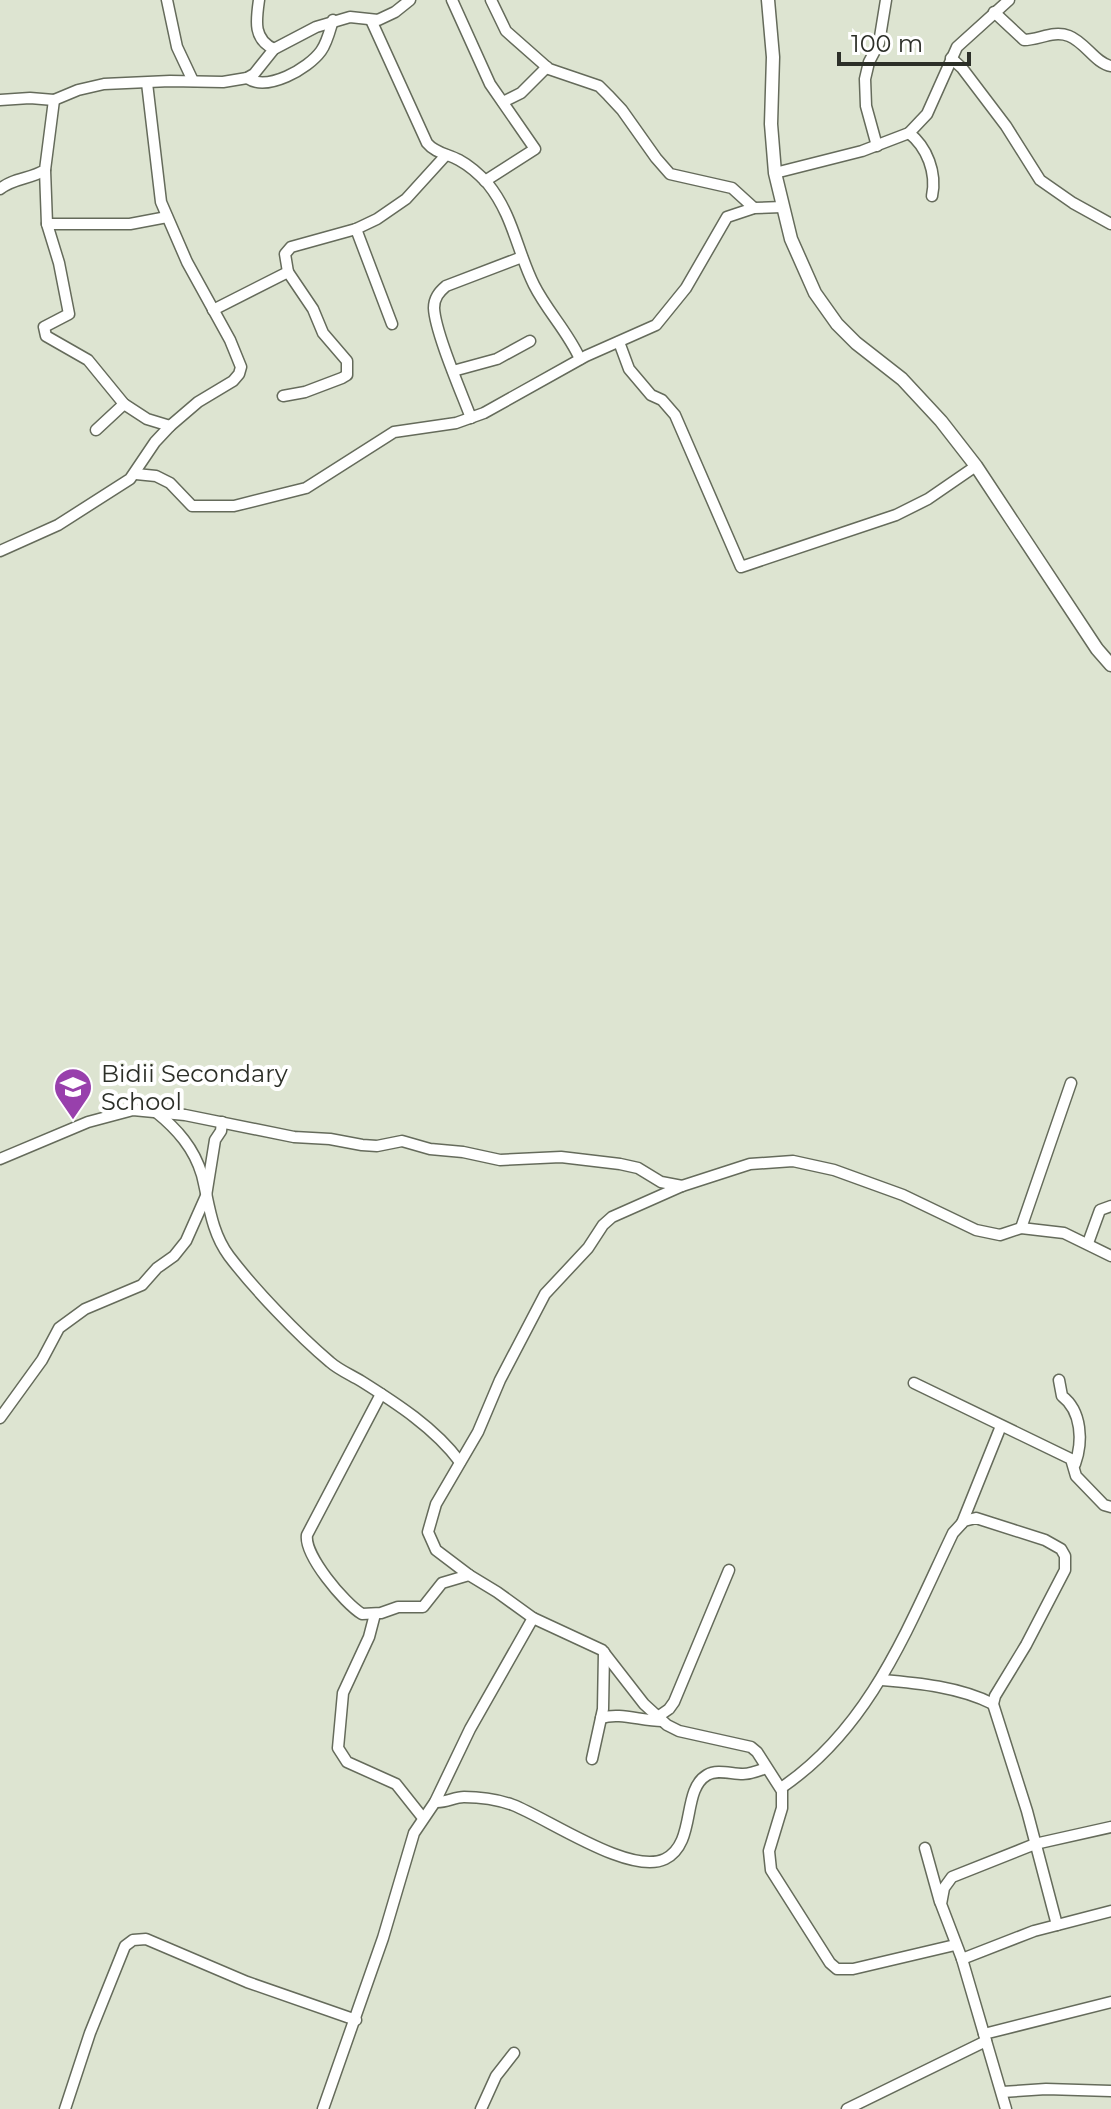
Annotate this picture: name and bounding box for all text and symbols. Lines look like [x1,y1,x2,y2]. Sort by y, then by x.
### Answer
scale bar [839,16,969,66]
text: 100 m [851,29,923,58]
place label: Bidii Secondary School [101,1059,288,1116]
school or university icon: Bidii Secondary School [52,1066,94,1121]

